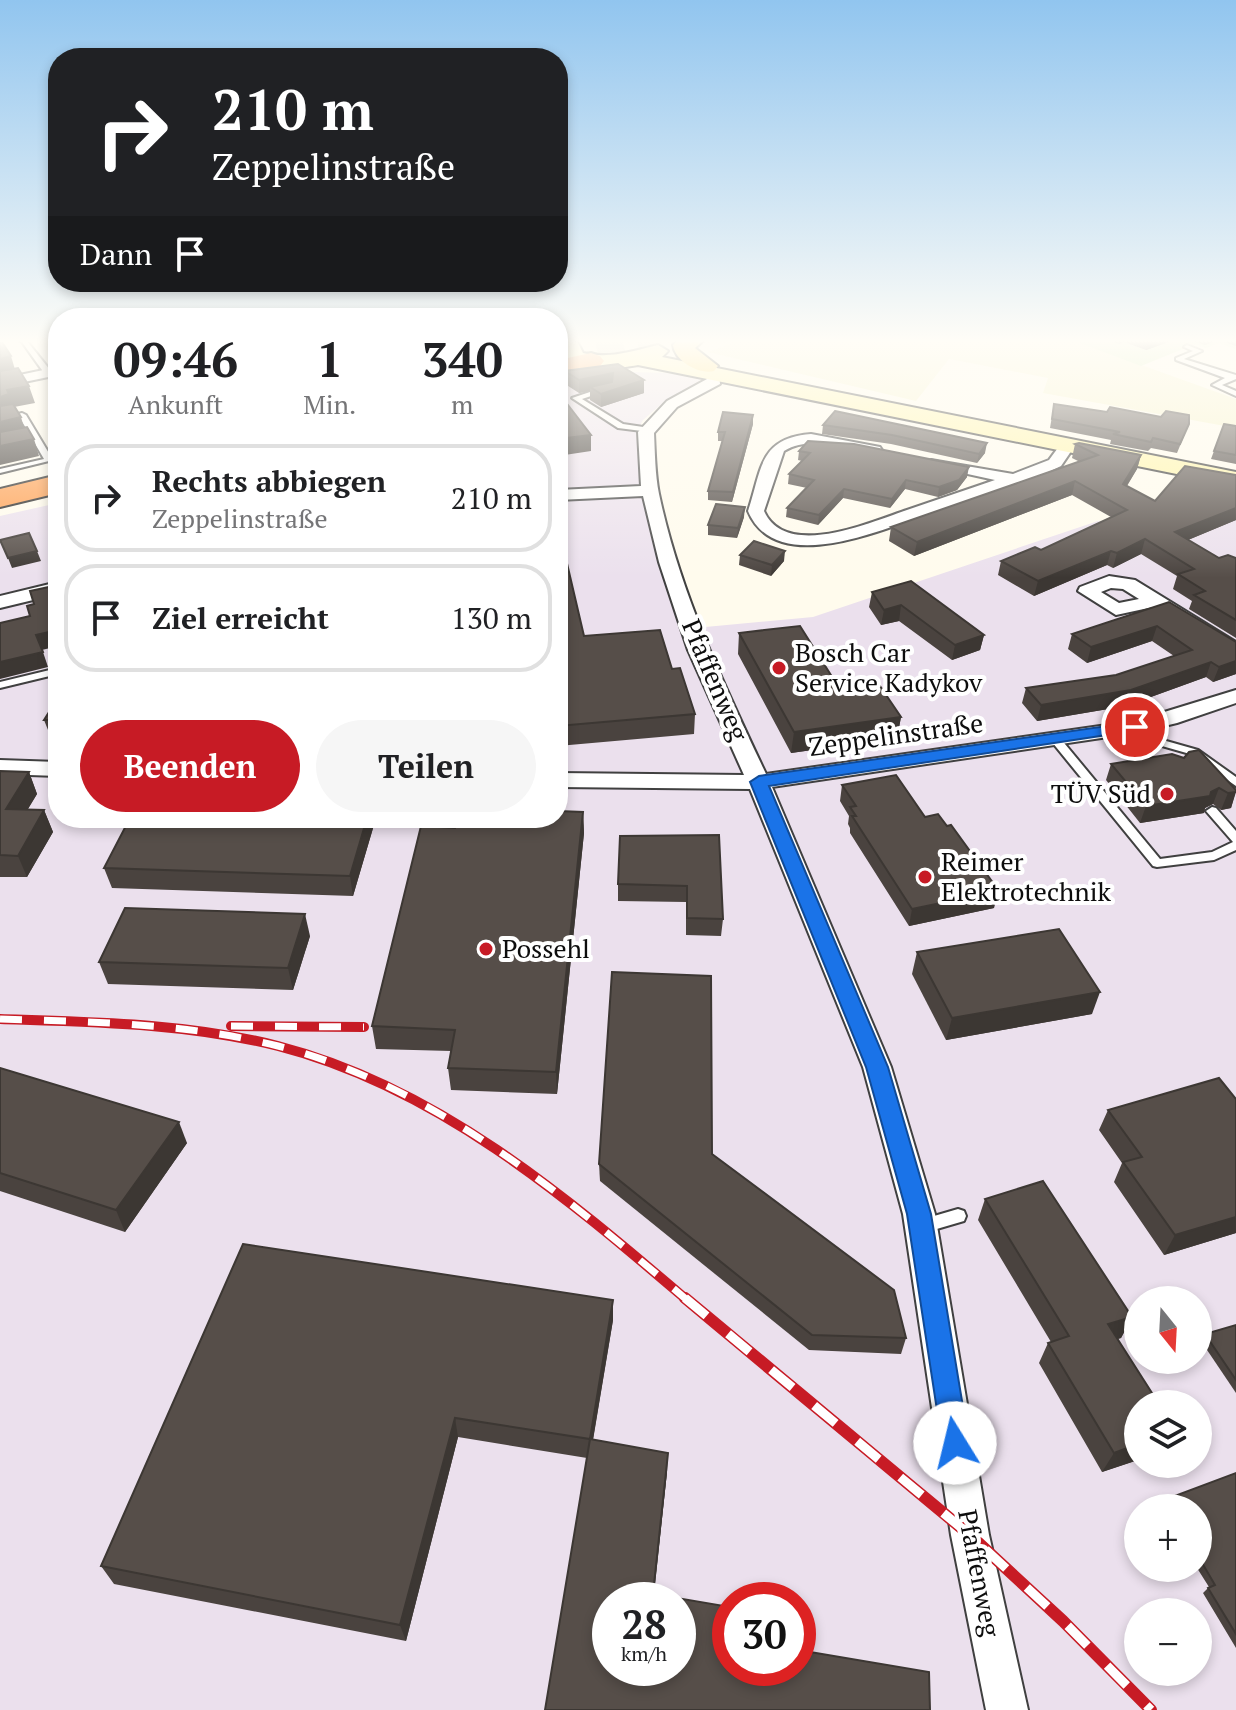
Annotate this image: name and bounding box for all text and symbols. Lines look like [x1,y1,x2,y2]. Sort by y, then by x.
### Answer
text: 210 m [212,72,374,146]
icon: right [80,80,184,184]
text: Zeppelinstraße [212,143,455,190]
icon: arrive [168,232,212,276]
text: Dann [80,234,152,274]
text: 09:46 [113,327,238,391]
text: 1 [316,327,343,391]
text: 340 [421,327,503,391]
text: Ankunft [128,387,223,421]
text: Min. [303,387,356,421]
text: m [451,387,473,421]
text: Rechts abbiegen [152,461,386,501]
icon: right [84,476,128,520]
text: 210 m [451,478,532,518]
text: Zeppelinstraße [152,501,328,535]
icon: arrive [84,596,128,640]
text: Ziel erreicht [152,598,329,638]
text: 130 m [451,598,532,638]
street label: Pfaffenweg [675,614,757,746]
place label: Bosch Car Service Kadykov [795,635,983,699]
marker: Bosch Car Service Kadykov [770,659,788,677]
pin [1101,693,1169,761]
street label: Zeppelinstraße [807,705,985,763]
icon: arrive [1113,705,1157,749]
button: Beenden [80,720,300,812]
button: Teilen [316,720,536,812]
place label: TÜV Süd [1051,776,1151,810]
marker: TÜV Süd [1158,785,1176,803]
place label: Reimer Elektrotechnik [941,844,1112,908]
marker: Reimer Elektrotechnik [916,868,934,886]
place label: Possehl [502,931,590,965]
marker: Possehl [477,940,495,958]
north arrow [1124,1286,1212,1374]
map controls [1124,1286,1212,1686]
button: layers [1124,1390,1212,1478]
position arrow [913,1401,997,1485]
button: + [1124,1494,1212,1582]
street label: Pfaffenweg [951,1506,1009,1640]
speed limit sign: 30 [712,1582,816,1686]
text: 28 [621,1597,667,1650]
button: − [1124,1598,1212,1686]
text: km/h [621,1640,667,1667]

